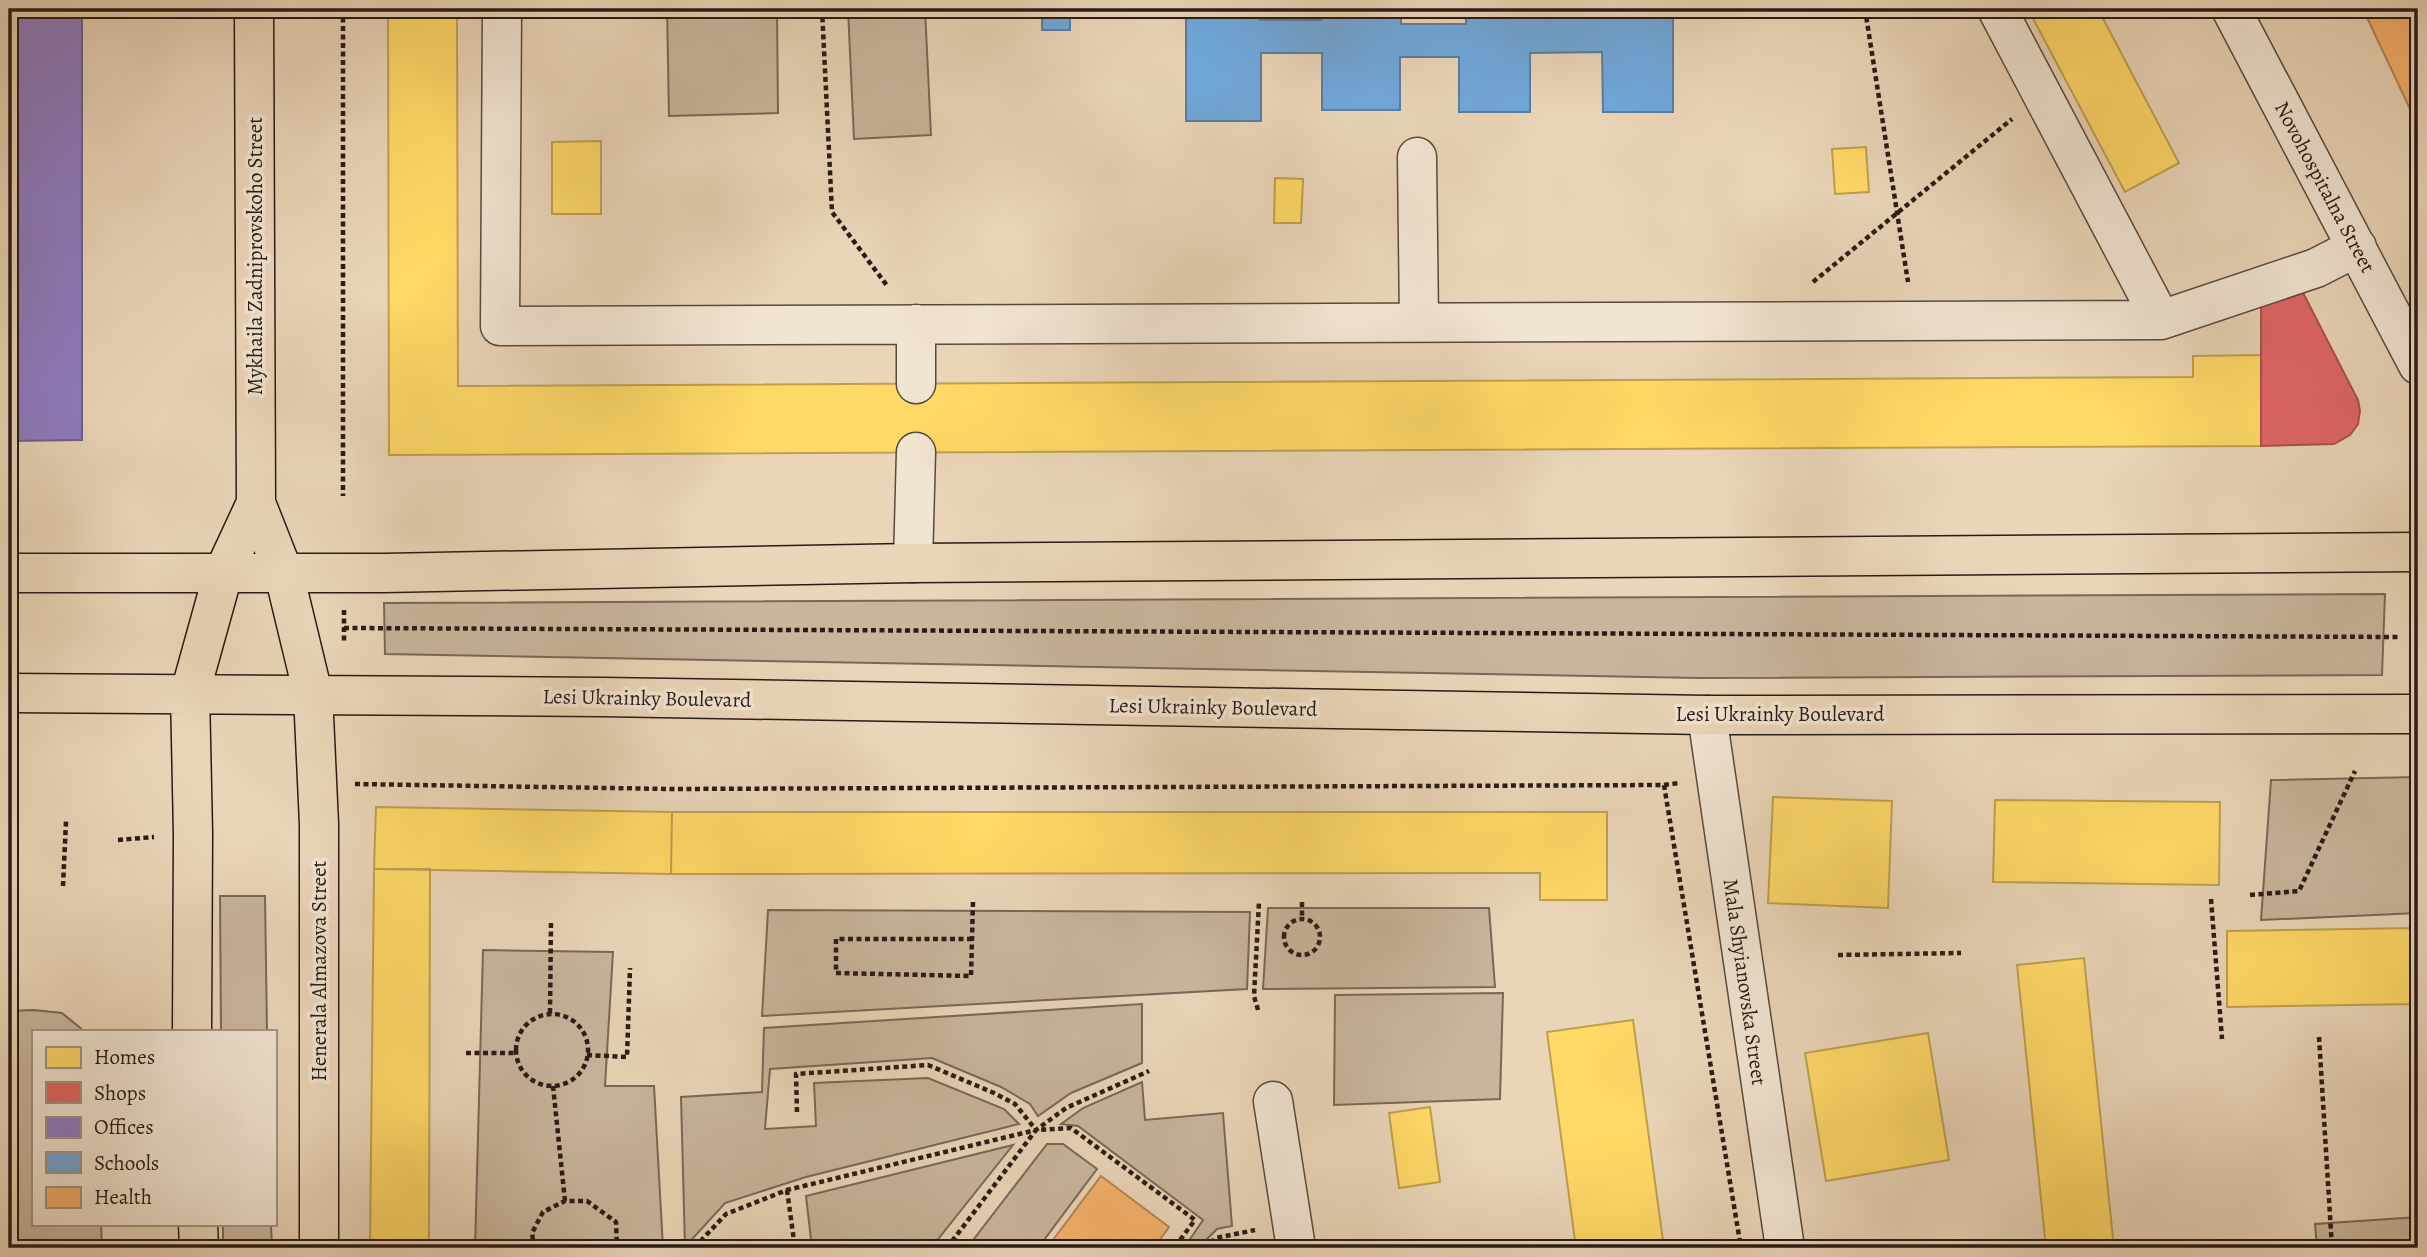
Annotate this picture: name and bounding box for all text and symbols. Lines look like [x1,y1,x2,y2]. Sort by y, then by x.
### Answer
street label: Novohospitalna Street [2268,96,2382,278]
street label: Mykhaila Zadniprovskoho Street [241,117,269,395]
street label: Lesi Ukrainky Boulevard [542,682,752,714]
street label: Lesi Ukrainky Boulevard [1108,691,1318,723]
street label: Lesi Ukrainky Boulevard [1676,700,1885,728]
street label: Henerala Almazova Street [305,860,333,1082]
street label: Mala Shyianovska Street [1717,877,1773,1087]
legend [32,1030,276,1226]
text: Homes [94,1043,155,1071]
text: Shops [94,1079,146,1107]
text: Offices [94,1113,154,1141]
text: Schools [94,1149,159,1177]
text: Health [94,1183,152,1211]

